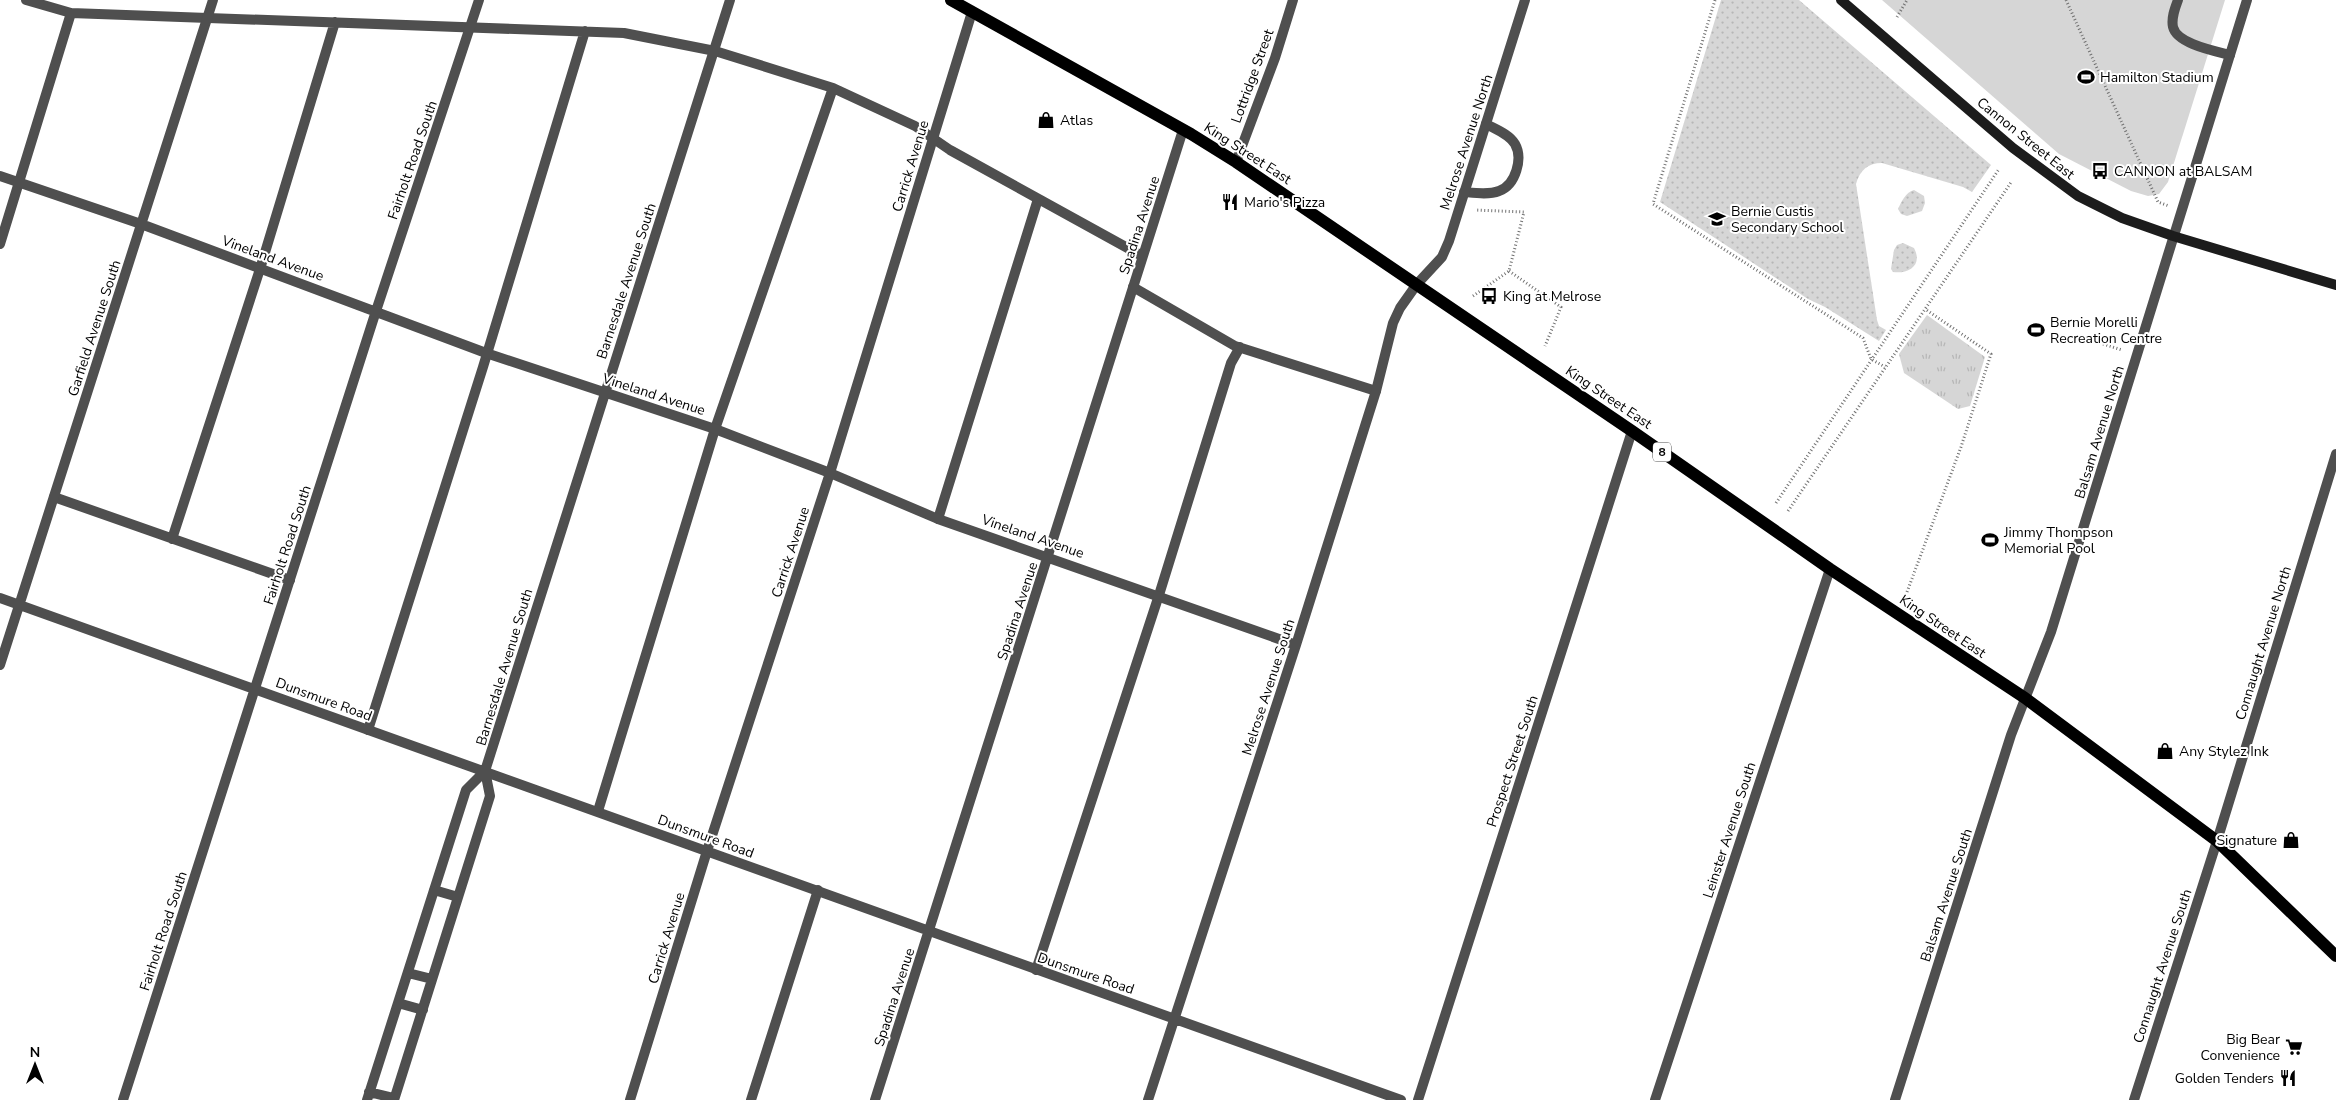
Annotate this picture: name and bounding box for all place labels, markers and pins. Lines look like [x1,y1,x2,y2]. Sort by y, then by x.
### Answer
sports icon: Hamilton Stadium [2076,67,2096,87]
place label: Hamilton Stadium [2100,68,2214,87]
shop icon: Atlas [1036,110,1056,130]
place label: Atlas [1060,111,1093,130]
bus stop icon: CANNON at BALSAM [2090,161,2110,181]
place label: CANNON at BALSAM [2114,162,2252,181]
restaurant icon: Mario's Pizza [1220,192,1240,212]
place label: Mario's Pizza [1244,193,1325,212]
place label: Bernie Custis Secondary School [1731,202,1845,237]
school or university icon: Bernie Custis Secondary School [1707,209,1727,229]
bus stop icon: King at Melrose [1479,286,1499,306]
place label: King at Melrose [1503,287,1601,306]
place label: Bernie Morelli Recreation Centre [2050,313,2162,348]
sports icon: Bernie Morelli Recreation Centre [2026,320,2046,340]
place label: Jimmy Thompson Memorial Pool [2003,523,2113,558]
sports icon: Jimmy Thompson Memorial Pool [1980,530,2000,550]
shop icon: Any Stylez Ink [2155,741,2175,761]
place label: Any Stylez Ink [2179,742,2270,761]
shop icon: Signature [2281,830,2301,850]
place label: Signature [2216,831,2277,850]
place label: Big Bear Convenience [2200,1030,2280,1065]
supermarket icon: Big Bear Convenience [2284,1037,2304,1057]
restaurant icon: Golden Tenders [2278,1068,2298,1088]
place label: Golden Tenders [2175,1069,2274,1088]

